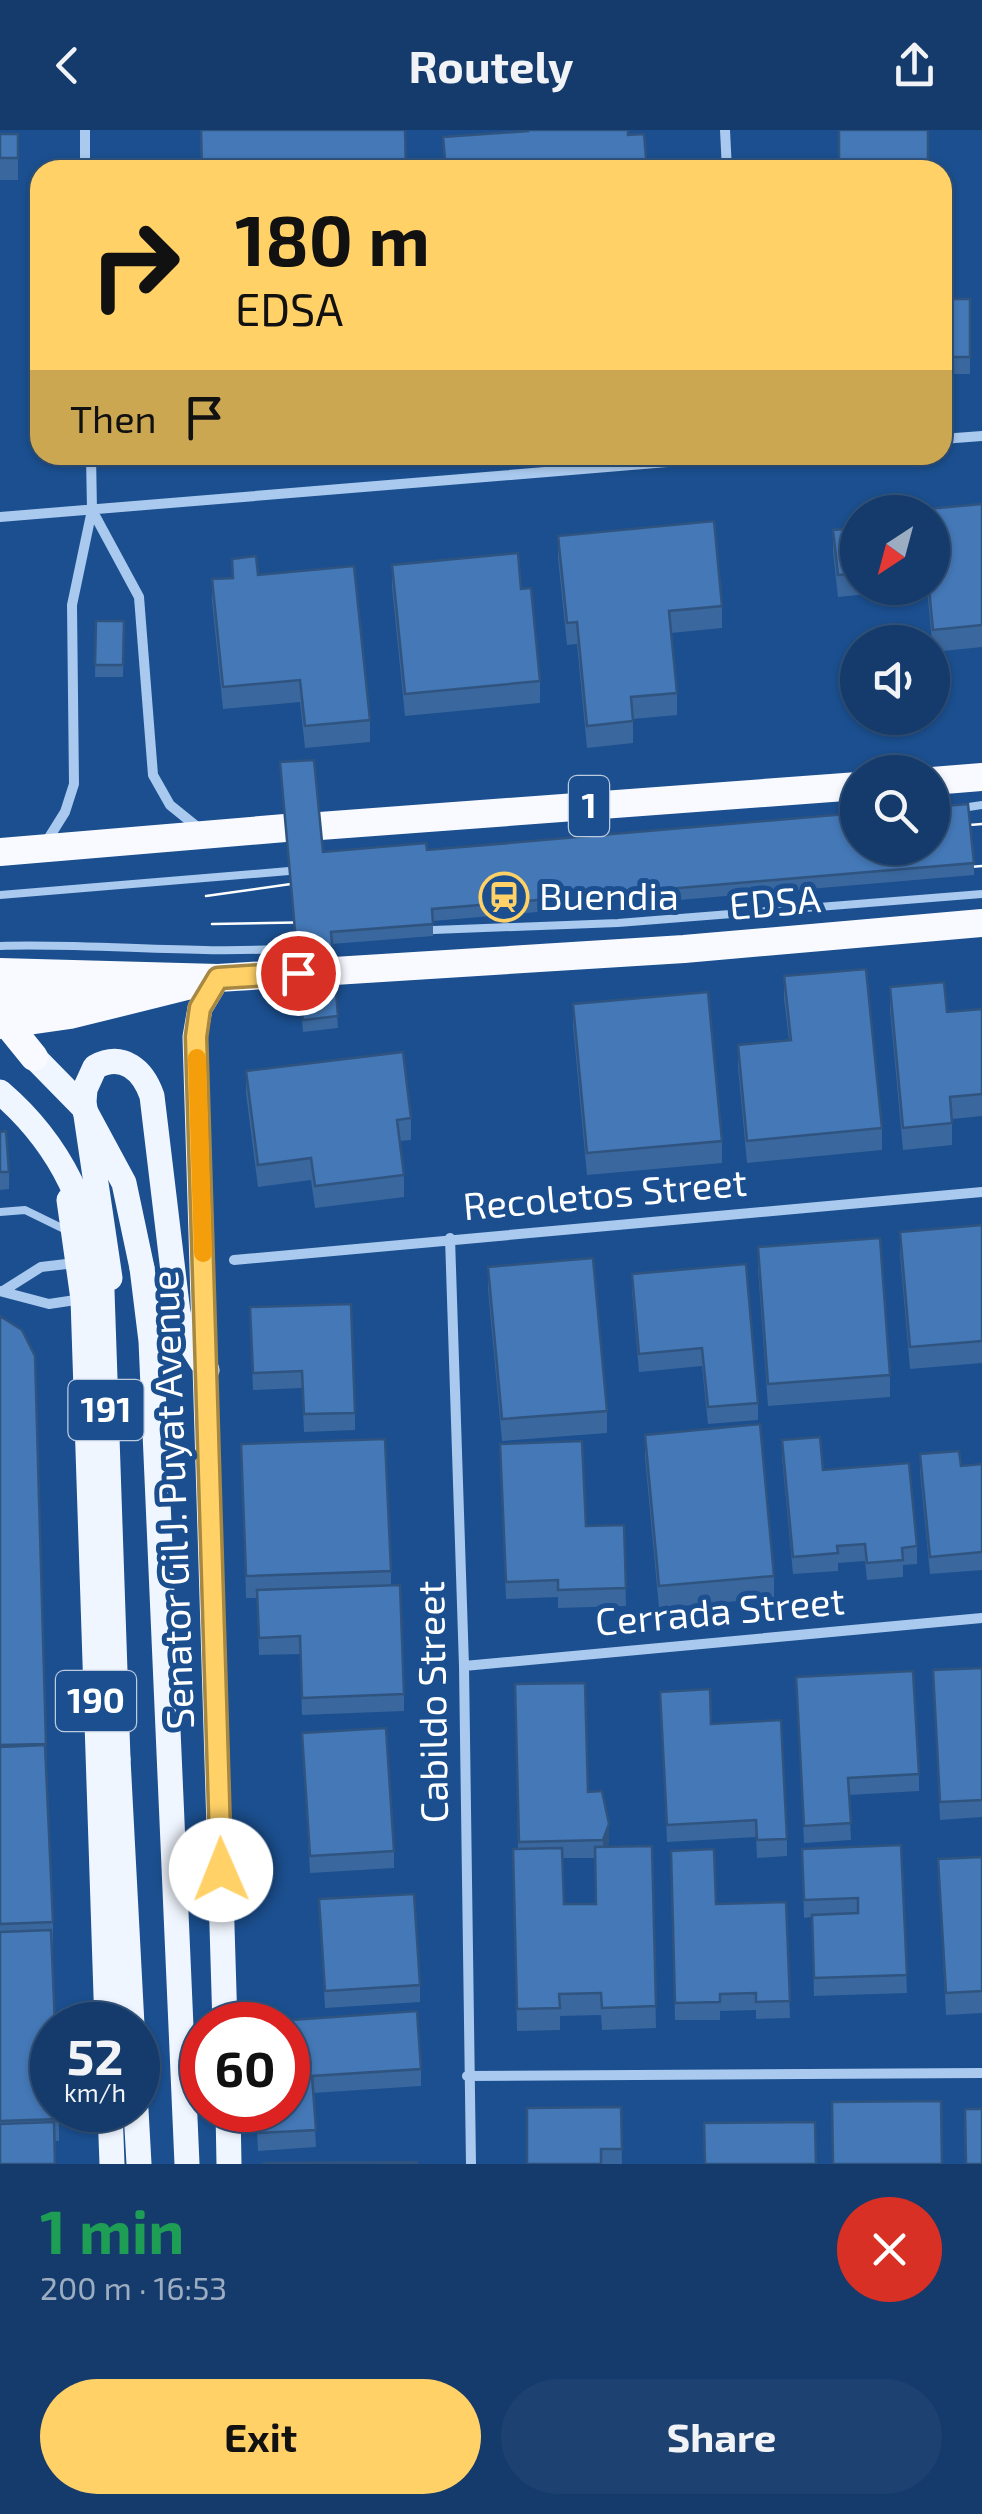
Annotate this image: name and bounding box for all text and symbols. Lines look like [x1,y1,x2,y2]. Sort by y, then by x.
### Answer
icon: back [40,38,95,93]
text: Routely [408,38,574,92]
icon: share [887,38,942,93]
text: 180 m [235,196,430,280]
icon: right [70,200,200,330]
text: EDSA [235,281,343,335]
icon: arrive [177,390,232,445]
text: Then [70,395,157,441]
north arrow [840,495,950,605]
map controls [840,495,950,865]
button: sound [840,625,950,735]
button: search [840,755,950,865]
road number: 1 [569,776,609,836]
station icon: Buendia [478,871,530,923]
place label: Buendia [539,872,679,918]
street label: EDSA [727,874,823,928]
pin [256,931,341,1016]
icon: arrive [271,946,326,1001]
street label: Recoletos Street [461,1158,749,1228]
street label: Senator Gil J. Puyat Avenue [140,1270,202,1730]
road number: 191 [68,1380,144,1440]
street label: Cerrada Street [593,1576,846,1644]
street label: Cabildo Street [406,1580,456,1824]
road number: 190 [56,1671,136,1731]
position arrow [169,1818,273,1922]
speed limit sign: 60 [180,2002,310,2132]
text: 52 [67,2025,123,2085]
text: km/h [64,2077,126,2107]
text: 1 min [40,2194,184,2266]
button: close [837,2197,942,2302]
text: 200 m · 16:53 [40,2268,227,2306]
button: Exit [40,2379,481,2494]
button: Share [501,2379,942,2494]

